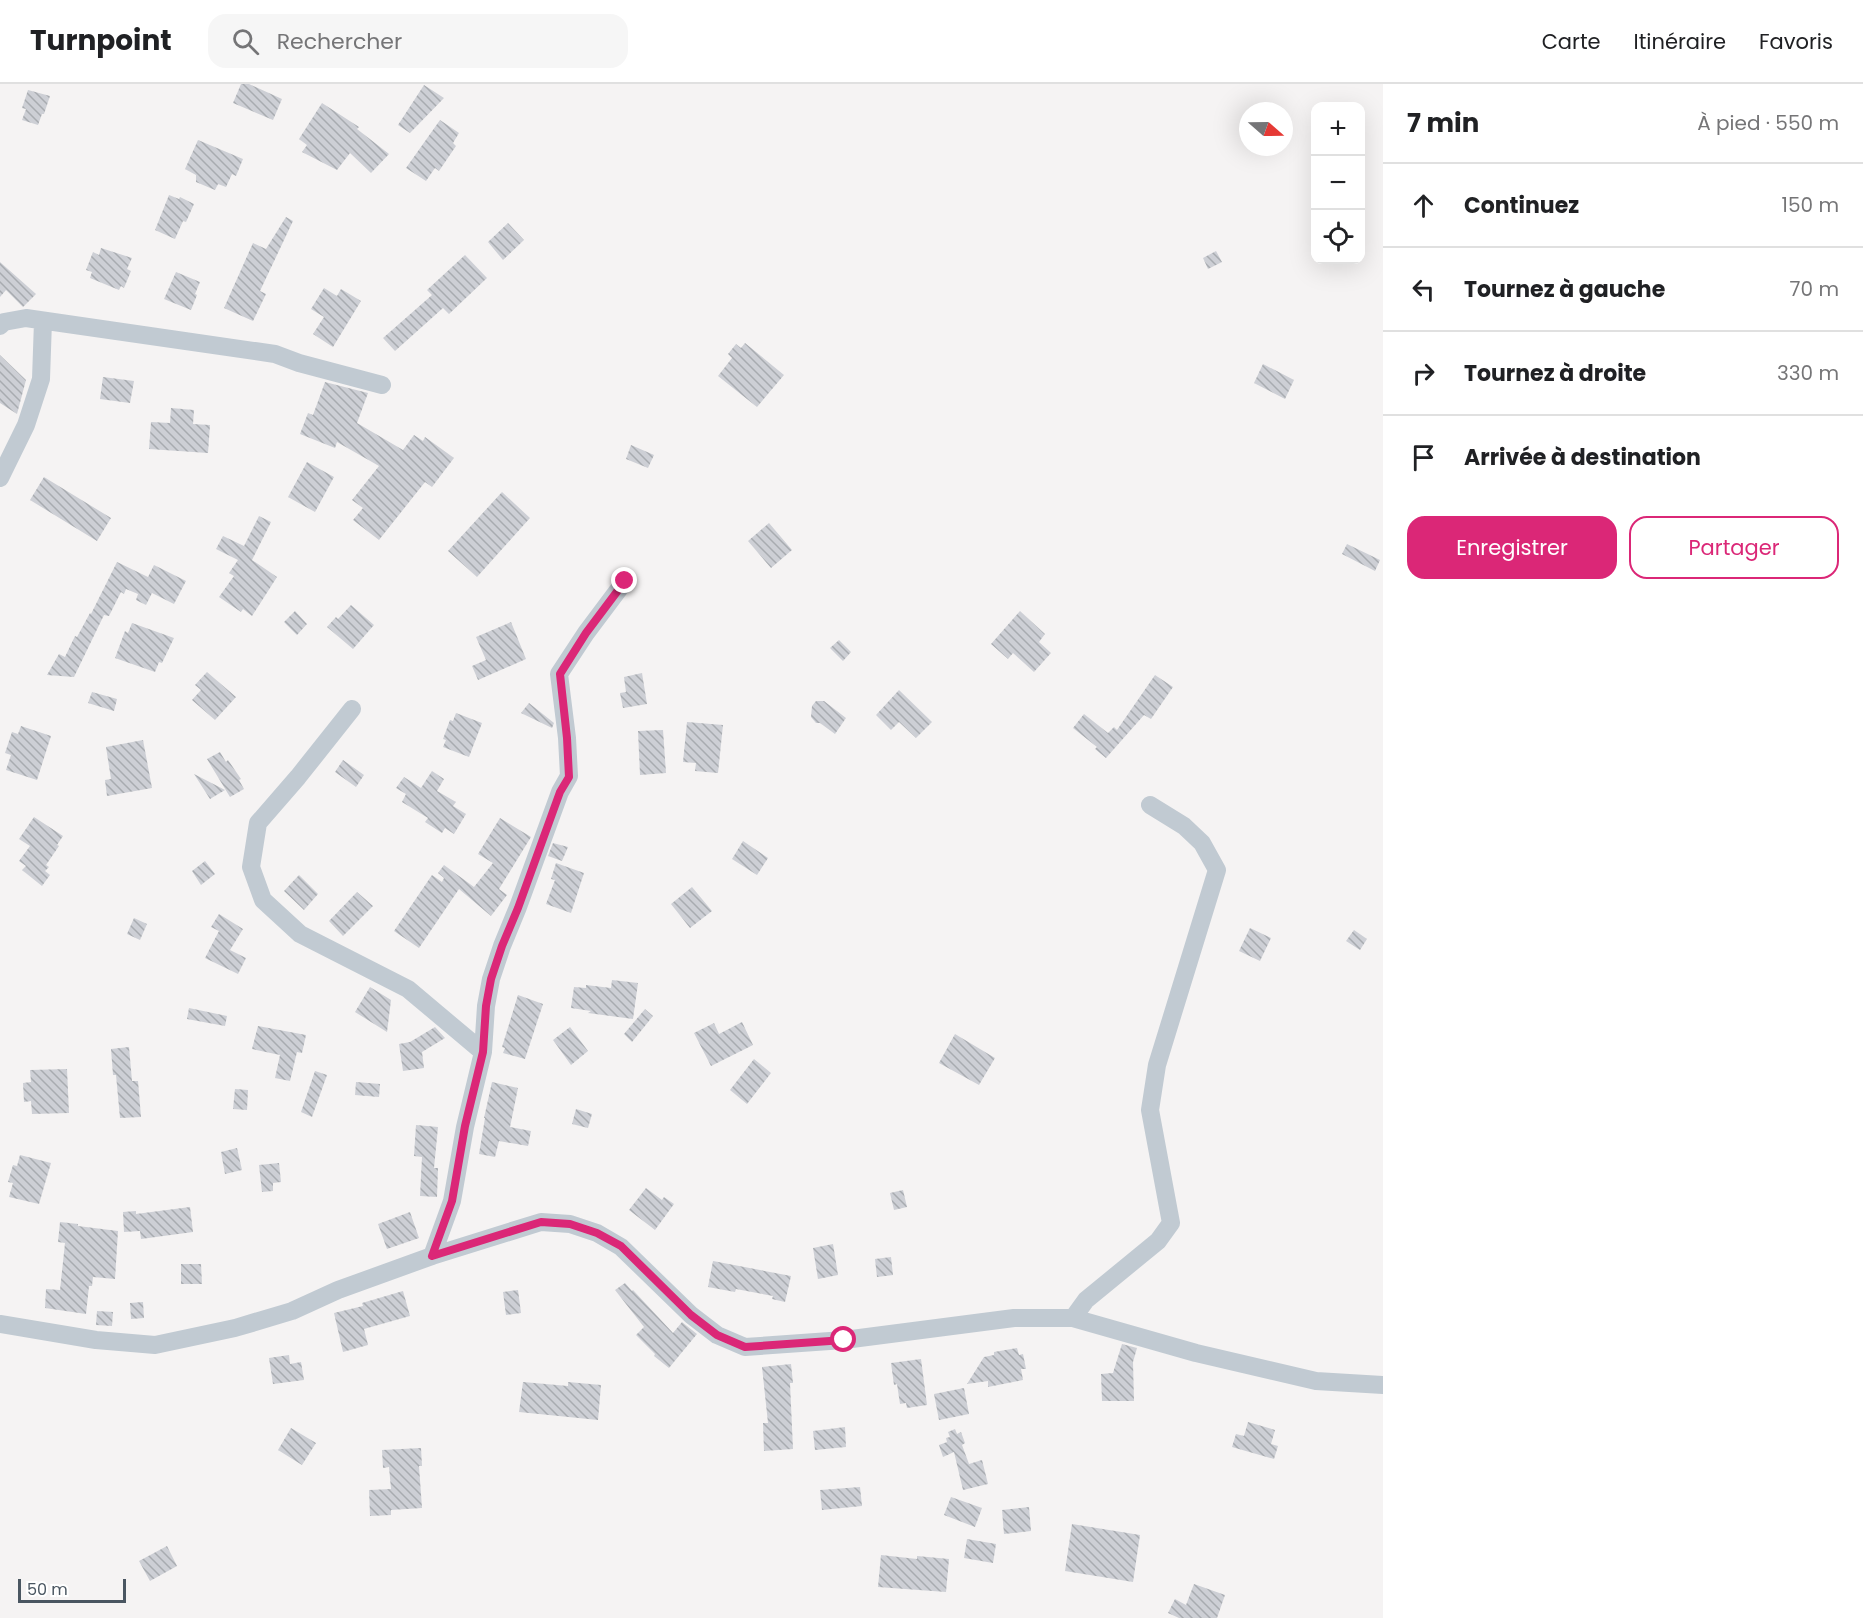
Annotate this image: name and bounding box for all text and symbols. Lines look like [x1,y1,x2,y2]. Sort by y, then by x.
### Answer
search box [208,14,628,68]
text: Turnpoint [30,21,172,60]
icon: search [229,25,262,58]
text: Rechercher [277,26,402,57]
text: Carte [1542,27,1601,56]
text: Itinéraire [1634,27,1726,56]
text: Favoris [1759,27,1833,56]
north arrow [1239,102,1293,156]
map controls [1311,102,1365,264]
button: + [1311,102,1365,156]
text: 7 min [1407,105,1479,141]
text: À pied · 550 m [1697,109,1839,137]
button: − [1311,156,1365,210]
icon: ahead [1407,189,1440,222]
text: Continuez [1464,190,1579,221]
text: 150 m [1782,191,1839,219]
button: locate [1311,210,1365,264]
icon: left [1407,273,1440,306]
text: Tournez à gauche [1464,274,1665,305]
text: 70 m [1790,275,1839,303]
icon: right [1407,357,1440,390]
text: Tournez à droite [1464,358,1646,389]
text: 330 m [1777,359,1839,387]
icon: arrive [1407,441,1440,474]
text: Arrivée à destination [1464,442,1701,473]
button: Enregistrer [1407,516,1617,579]
button: Partager [1629,516,1839,579]
route end [611,567,637,593]
route start [830,1326,856,1352]
scale bar [18,1576,126,1604]
text: 50 m [27,1578,68,1601]

